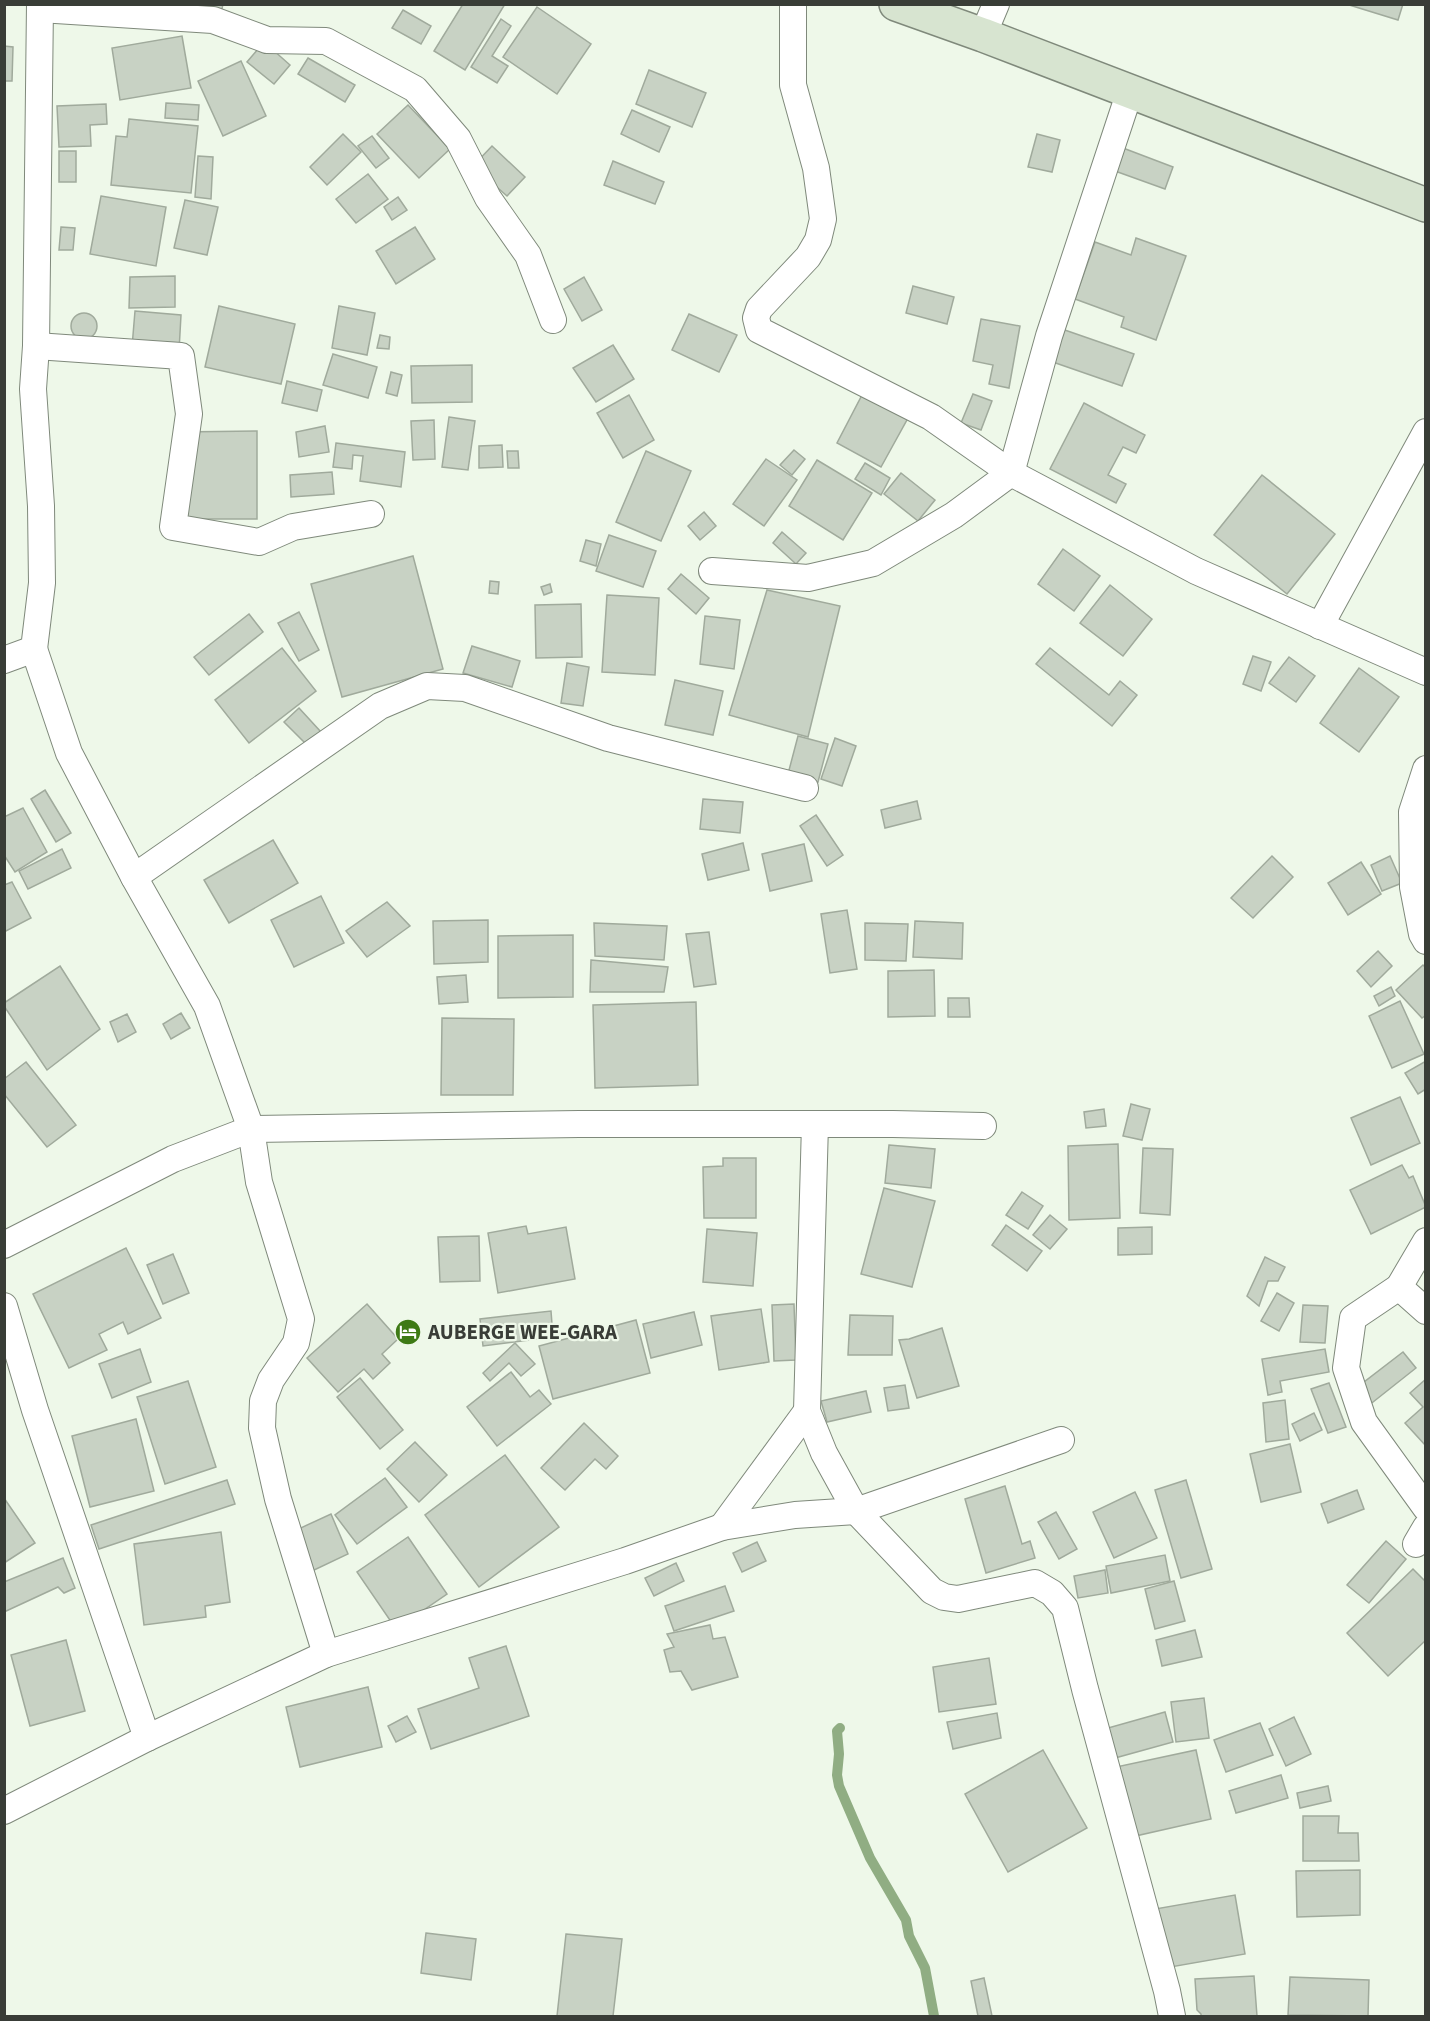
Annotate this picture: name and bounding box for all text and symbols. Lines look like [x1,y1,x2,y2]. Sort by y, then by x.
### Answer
hotel icon: AUBERGE WEE-GARA [393,1317,423,1347]
place label: AUBERGE WEE-GARA [427,1317,618,1347]

